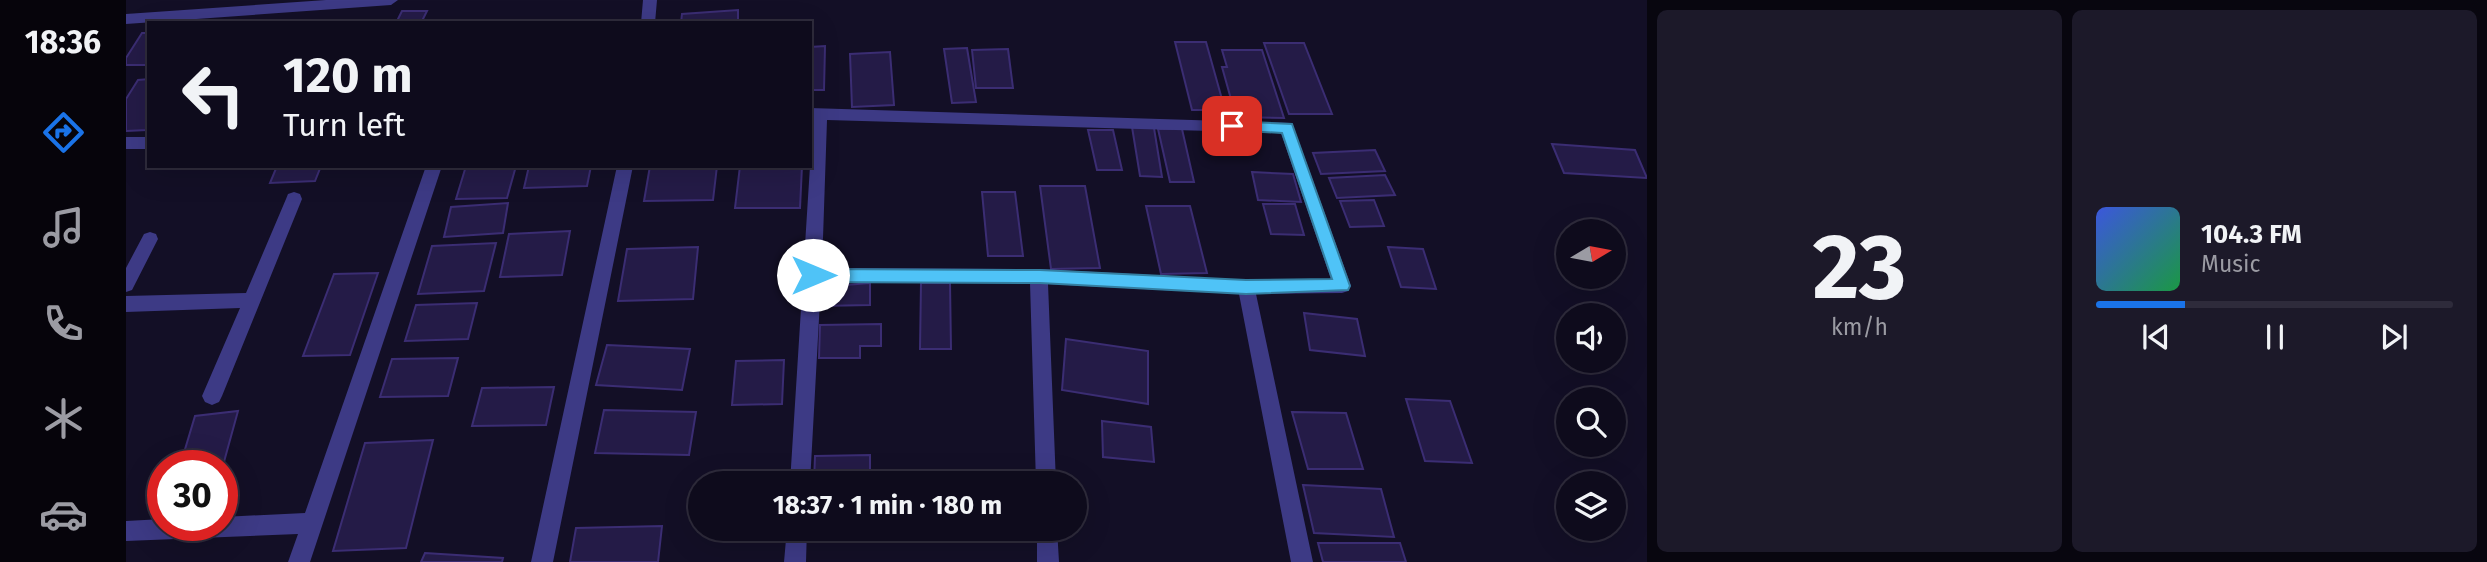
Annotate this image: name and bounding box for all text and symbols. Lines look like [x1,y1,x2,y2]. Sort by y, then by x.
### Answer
text: 18:36 [25,23,101,61]
text: 120 m [283,46,413,105]
icon: left [168,49,259,140]
pin [1202,96,1262,156]
text: Turn left [283,106,405,144]
icon: arrive [1213,107,1251,145]
icon: directions [39,108,88,157]
icon: music [39,203,88,252]
text: 23 [1813,213,1906,322]
north arrow [1556,219,1626,289]
map controls [1556,219,1626,541]
text: 104.3 FM [2201,219,2302,250]
position arrow [776,238,850,312]
text: Music [2201,250,2261,278]
icon: phone [39,299,88,348]
button: sound [1556,303,1626,373]
text: km/h [1831,313,1888,341]
icon: previous [2137,318,2175,356]
icon: pause [2256,318,2294,356]
icon: next [2375,318,2413,356]
button: search [1556,387,1626,457]
icon: climate [39,394,88,443]
speed limit sign: 30 [147,450,238,541]
button: layers [1556,471,1626,541]
icon: car [39,490,88,539]
text: 18:37 · 1 min · 180 m [773,490,1002,521]

